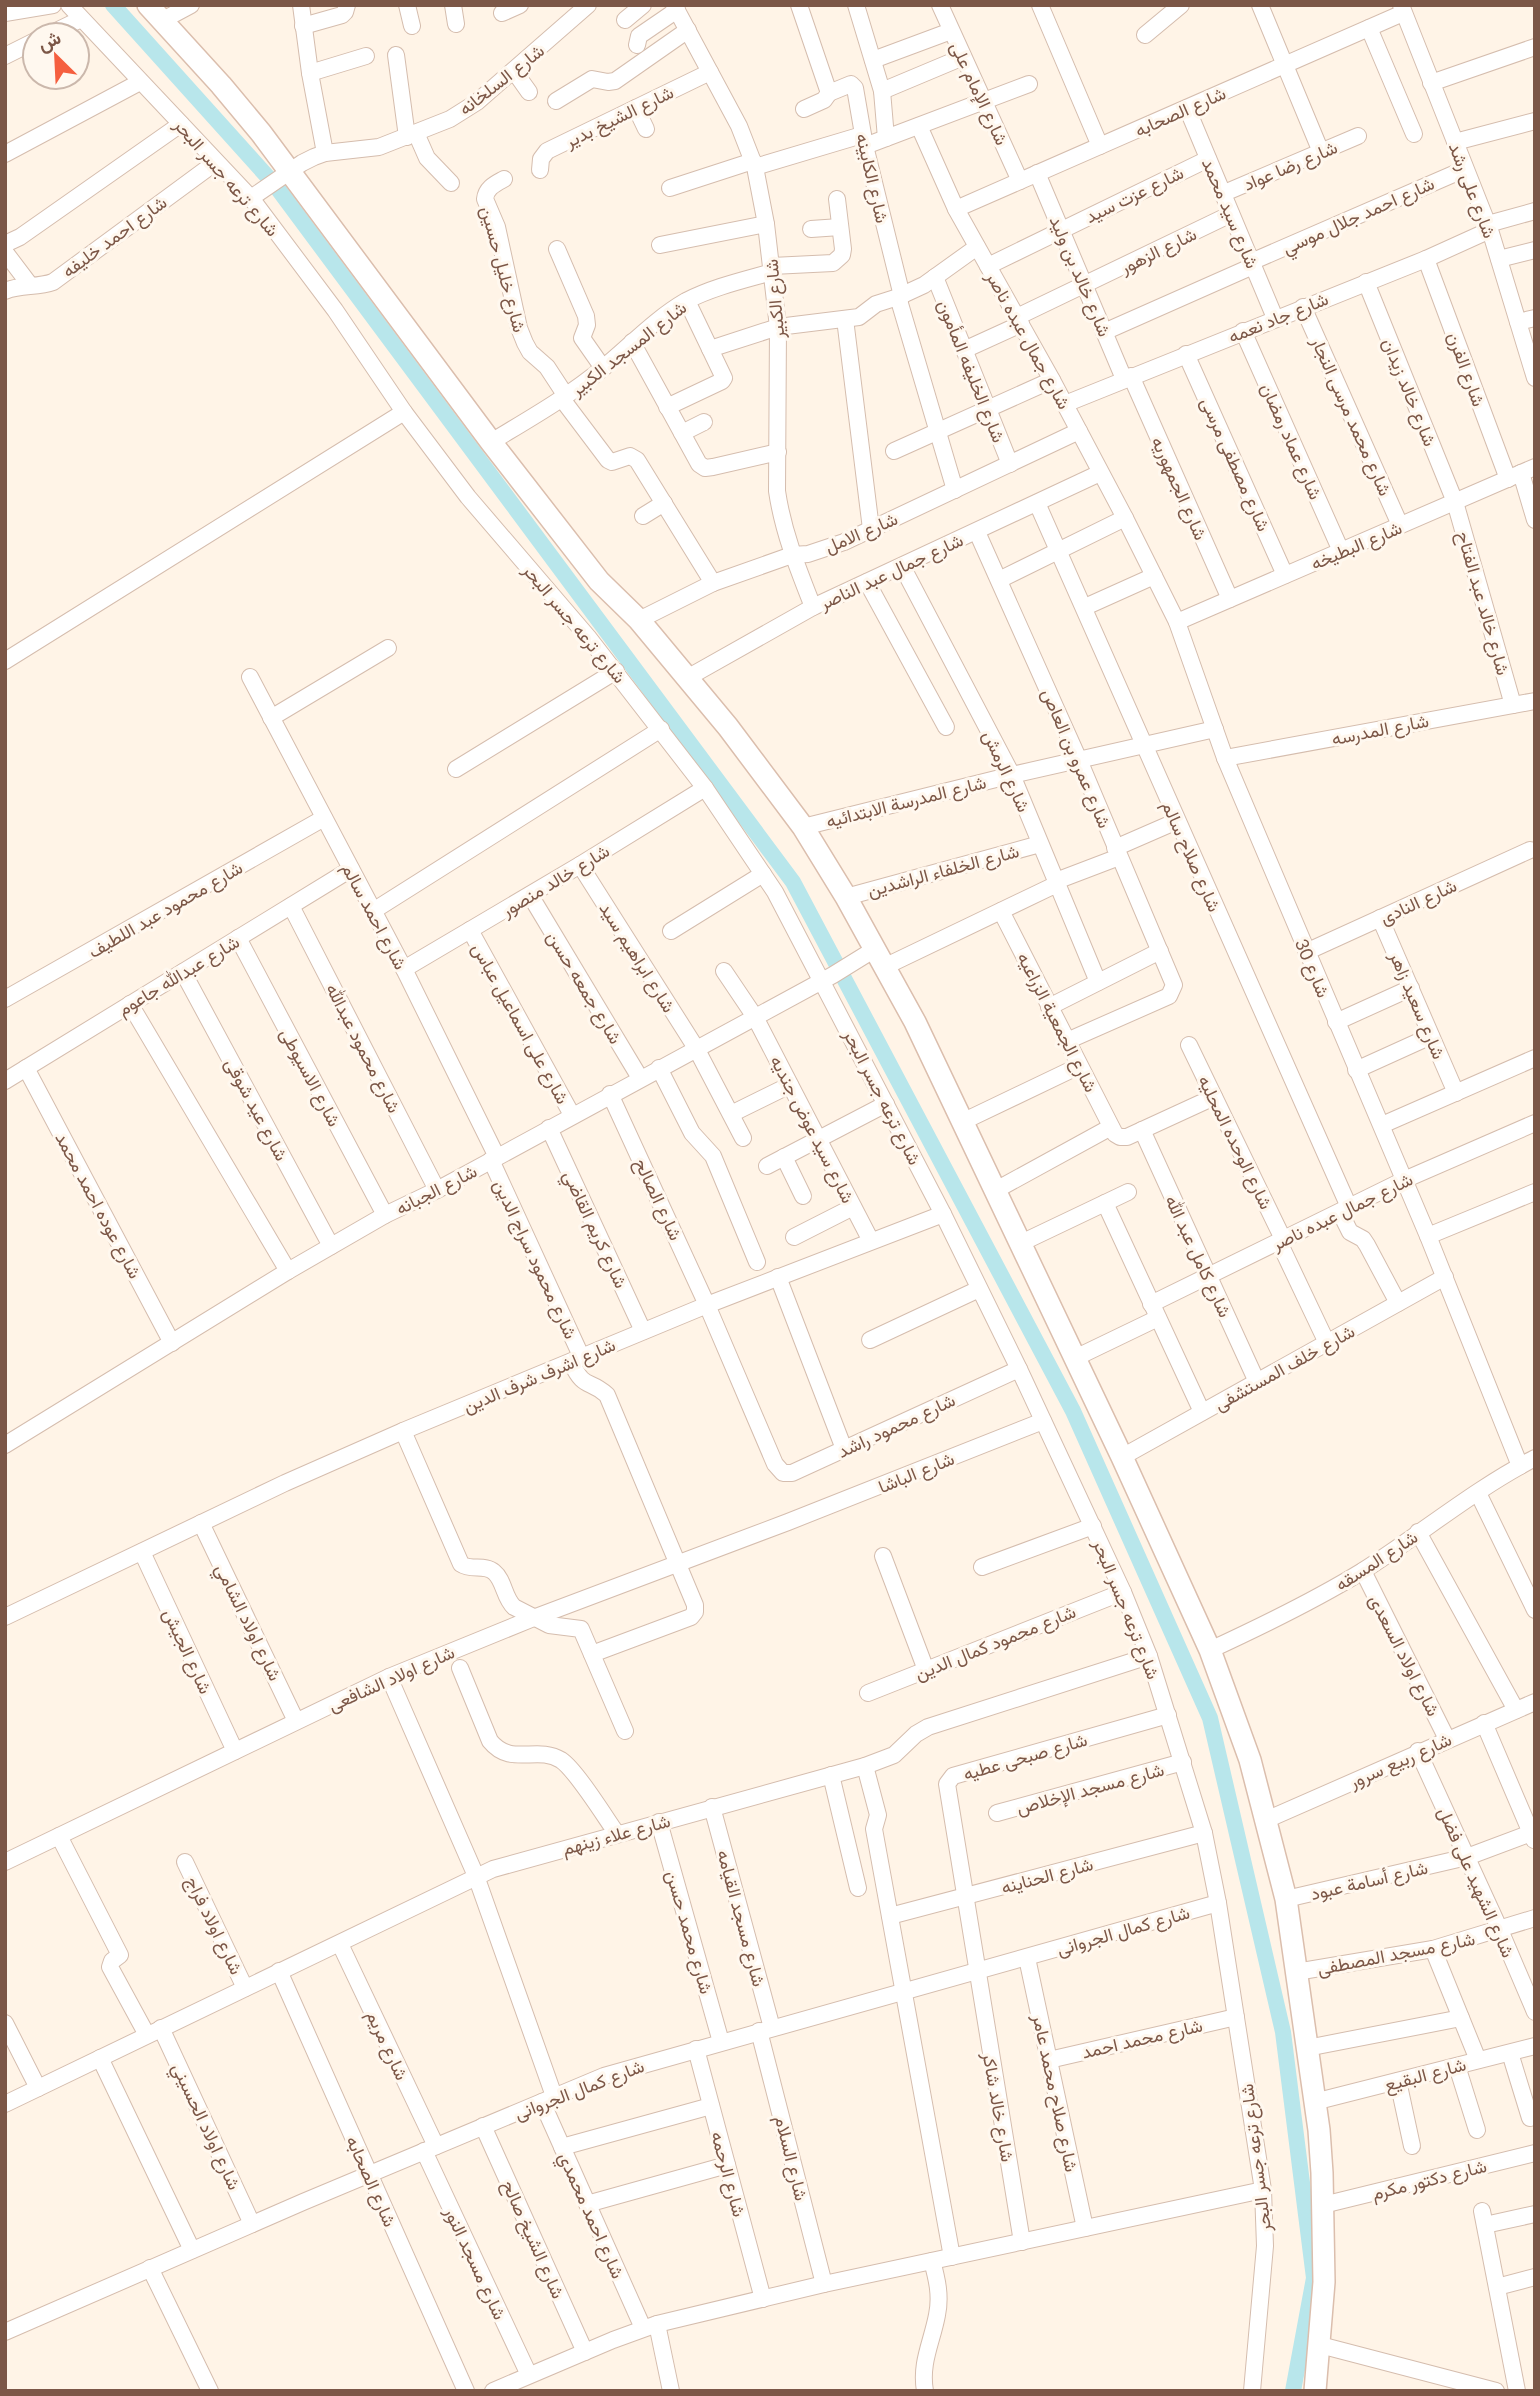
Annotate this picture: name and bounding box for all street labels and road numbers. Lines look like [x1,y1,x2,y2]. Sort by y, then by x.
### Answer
street label: شارع الإمام على [945,38,1014,149]
street label: شارع السلخانه [454,39,549,121]
street label: شارع الشيخ بدير [560,80,678,154]
street label: شارع الصحابه [1131,81,1230,143]
street label: شارع ترعه جسر البحر [168,113,284,242]
street label: شارع الكابينه [850,131,894,225]
street label: شارع رضا عواد [1240,135,1341,197]
street label: شارع على رشد [1443,139,1501,242]
street label: شارع سيد محمد [1196,155,1264,272]
street label: شارع عزت سيد [1081,161,1188,229]
street label: شارع احمد جلال موسي [1279,172,1439,263]
street label: شارع احمد خليفه [57,191,172,283]
street label: شارع خليل حسين [475,203,531,335]
street label: شارع خالد بن وليد [1044,212,1116,341]
street label: شارع الزهور [1115,222,1201,280]
street label: شارع الكبير [760,258,791,341]
street label: شارع جمال عبده ناصر [980,266,1076,414]
street label: شارع جاد نعمه [1225,287,1332,349]
street label: شارع المسجد الكبير [565,296,692,402]
street label: شارع الخليفه المأمون [932,297,1011,446]
street label: شارع الفرن [1441,329,1491,410]
street label: شارع محمد مرسى النجار [1305,332,1397,500]
street label: شارع خالد زيدان [1376,335,1442,450]
street label: شارع عماد رمضان [1255,379,1328,503]
street label: شارع مصطفى مرسى [1195,394,1275,535]
street label: شارع الجمهوريه [1146,433,1213,544]
street label: شارع الامل [821,507,901,559]
street label: شارع البطيخه [1307,516,1406,576]
street label: شارع جمال عبد الناصر [815,528,967,616]
street label: شارع خالد عبد الفتاح [1451,528,1515,678]
street label: شارع ترعه جسر البحر [517,558,631,688]
street label: شارع عمرو بن العاص [1036,685,1116,832]
street label: شارع المدرسه [1330,709,1431,751]
street label: شارع الرمش [977,727,1035,816]
street label: شارع المدرسة الابتدائيه [824,770,989,833]
street label: شارع صلاح سالم [1156,797,1226,916]
street label: شارع خالد منصور [496,839,614,923]
street label: شارع الخلفاء الراشدين [865,839,1022,903]
street label: شارع محمود عبد اللطيف [84,856,247,964]
street label: شارع احمد سالم [336,859,412,974]
street label: شارع النادى [1376,874,1461,930]
street label: شارع ابراهيم سيد [594,898,681,1017]
street label: شارع جمعه حسن [541,927,627,1048]
street label: شارع عبدالله جاعوم [113,930,244,1022]
street label: شارع 30 [1289,935,1335,1001]
street label: شارع على اسماعيل عباس [466,939,574,1108]
street label: شارع سعيد زاهر [1383,947,1451,1063]
street label: شارع الجمعية الزراعيه [1011,948,1103,1096]
street label: شارع محمود عبدالله [320,980,406,1117]
street label: شارع الاسيوطى [274,1024,346,1131]
street label: شارع ترعه جسر البحر [837,1025,927,1169]
street label: شارع سيد عوض جنديه [764,1051,860,1207]
street label: شارع عيد شوقى [219,1054,293,1165]
street label: شارع الوحده المحليه [1192,1071,1278,1213]
street label: شارع عوده احمد محمد [49,1128,147,1283]
street label: شارع الصالح [629,1155,688,1244]
street label: شارع الجبانه [392,1159,481,1221]
street label: شارع كريم القاضي [555,1167,633,1293]
street label: شارع جمال عبده ناصر [1267,1167,1417,1257]
street label: شارع محمود سراج الدين [488,1176,583,1343]
street label: شارع كامل عبد الله [1159,1191,1237,1321]
street label: شارع خلف المستشفى [1210,1319,1359,1416]
street label: شارع اشرف شرف الدين [460,1333,619,1419]
street label: شارع محمود راشد [834,1388,959,1464]
street label: شارع الباشا [875,1447,958,1499]
street label: شارع المسقه [1331,1525,1422,1596]
street label: شارع ترعه جسر البحر [1087,1535,1165,1683]
street label: شارع اولاد الشامي [207,1560,287,1686]
street label: شارع اولاد السعدى [1363,1590,1445,1720]
street label: شارع محمود كمال الدين [911,1600,1079,1686]
street label: شارع الجيش [157,1605,217,1698]
street label: شارع اولاد الشافعى [324,1640,458,1718]
street label: شارع صبحى عطيه [960,1728,1090,1786]
street label: شارع ربيع سرور [1344,1728,1455,1795]
street label: شارع مسجد الإخلاص [1014,1758,1167,1820]
street label: شارع الشهيد على فضل [1432,1803,1520,1961]
street label: شارع علاء زينهم [559,1809,673,1861]
street label: شارع مسجد القيامه [711,1847,771,1989]
street label: شارع الحناينه [999,1852,1096,1900]
street label: شارع أسامة عبود [1308,1856,1430,1906]
street label: شارع محمد حسن [660,1868,718,1997]
street label: شارع اولاد فراج [180,1872,248,1979]
street label: شارع كمال الجروانى [1054,1901,1193,1961]
street label: شارع مسجد المصطفى [1315,1927,1477,1981]
street label: شارع مريم [360,2007,414,2084]
street label: شارع صلاح محمد عامر [1026,2011,1083,2174]
street label: شارع محمد احمد [1079,2013,1205,2065]
street label: شارع خالد شاكر [976,2050,1019,2164]
street label: شارع البقيع [1382,2053,1469,2097]
street label: شارع كمال الجروانى [511,2054,648,2126]
street label: شارع اولاد الحسيني [163,2059,246,2195]
street label: شارع ترعه جسر البحر [1235,2083,1277,2234]
street label: شارع السلام [769,2113,813,2203]
street label: شارع الرحمه [705,2129,751,2220]
street label: شارع الصحابه [340,2132,402,2231]
street label: شارع احمد محمدي [550,2148,630,2284]
street label: شارع دكتور مكرم [1369,2154,1489,2206]
street label: شارع الشيخ صالح [496,2176,570,2302]
street label: شارع مسجد النور [438,2202,512,2324]

